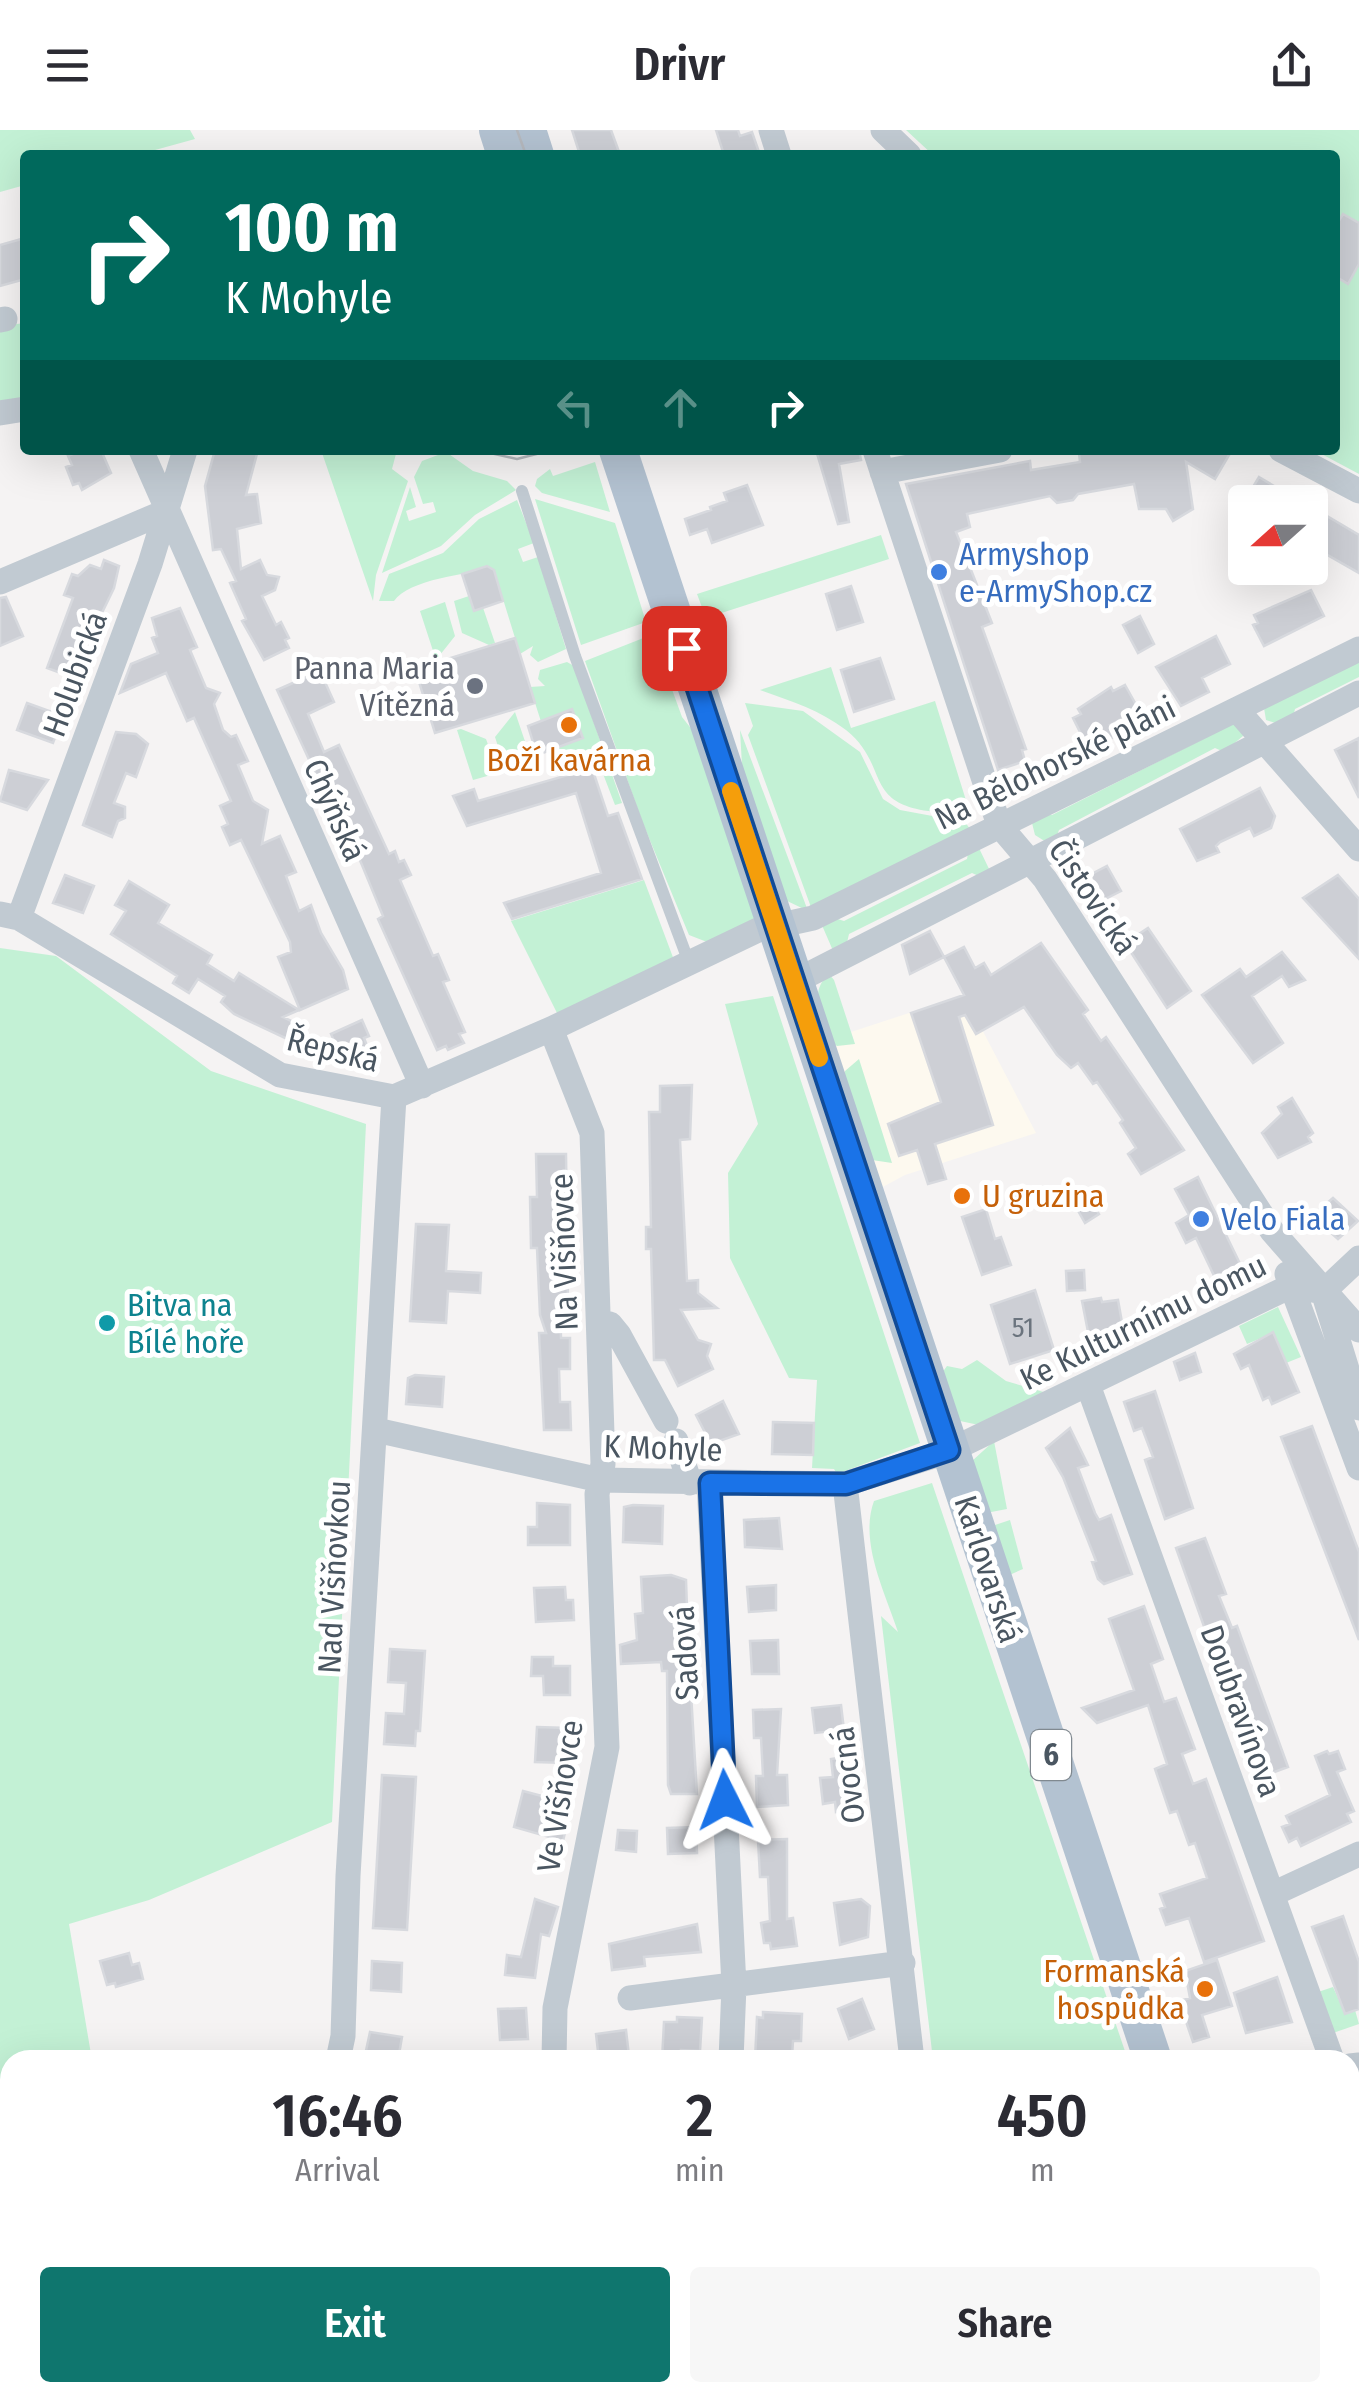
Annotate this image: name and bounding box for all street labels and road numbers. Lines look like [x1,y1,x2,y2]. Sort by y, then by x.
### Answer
street label: Holubická [35,606,115,742]
street label: Na Bělohorské pláni [928,688,1182,838]
street label: Chýňská [296,753,374,867]
street label: Čistovická [1041,832,1145,962]
street label: Řepská [283,1020,383,1080]
street label: Na Višňovce [542,1173,586,1331]
street label: Ke Kulturnímu domu [1014,1246,1272,1398]
street label: K Mohyle [603,1427,723,1469]
street label: Nad Višňovkou [310,1479,358,1675]
street label: Karlovarská [946,1491,1030,1647]
street label: Sadová [664,1605,706,1701]
street label: Doubravínova [1192,1620,1290,1802]
street label: Ve Višňovce [529,1717,591,1875]
street label: Ovocná [823,1724,873,1826]
road number: 6 [1031,1730,1071,1780]

